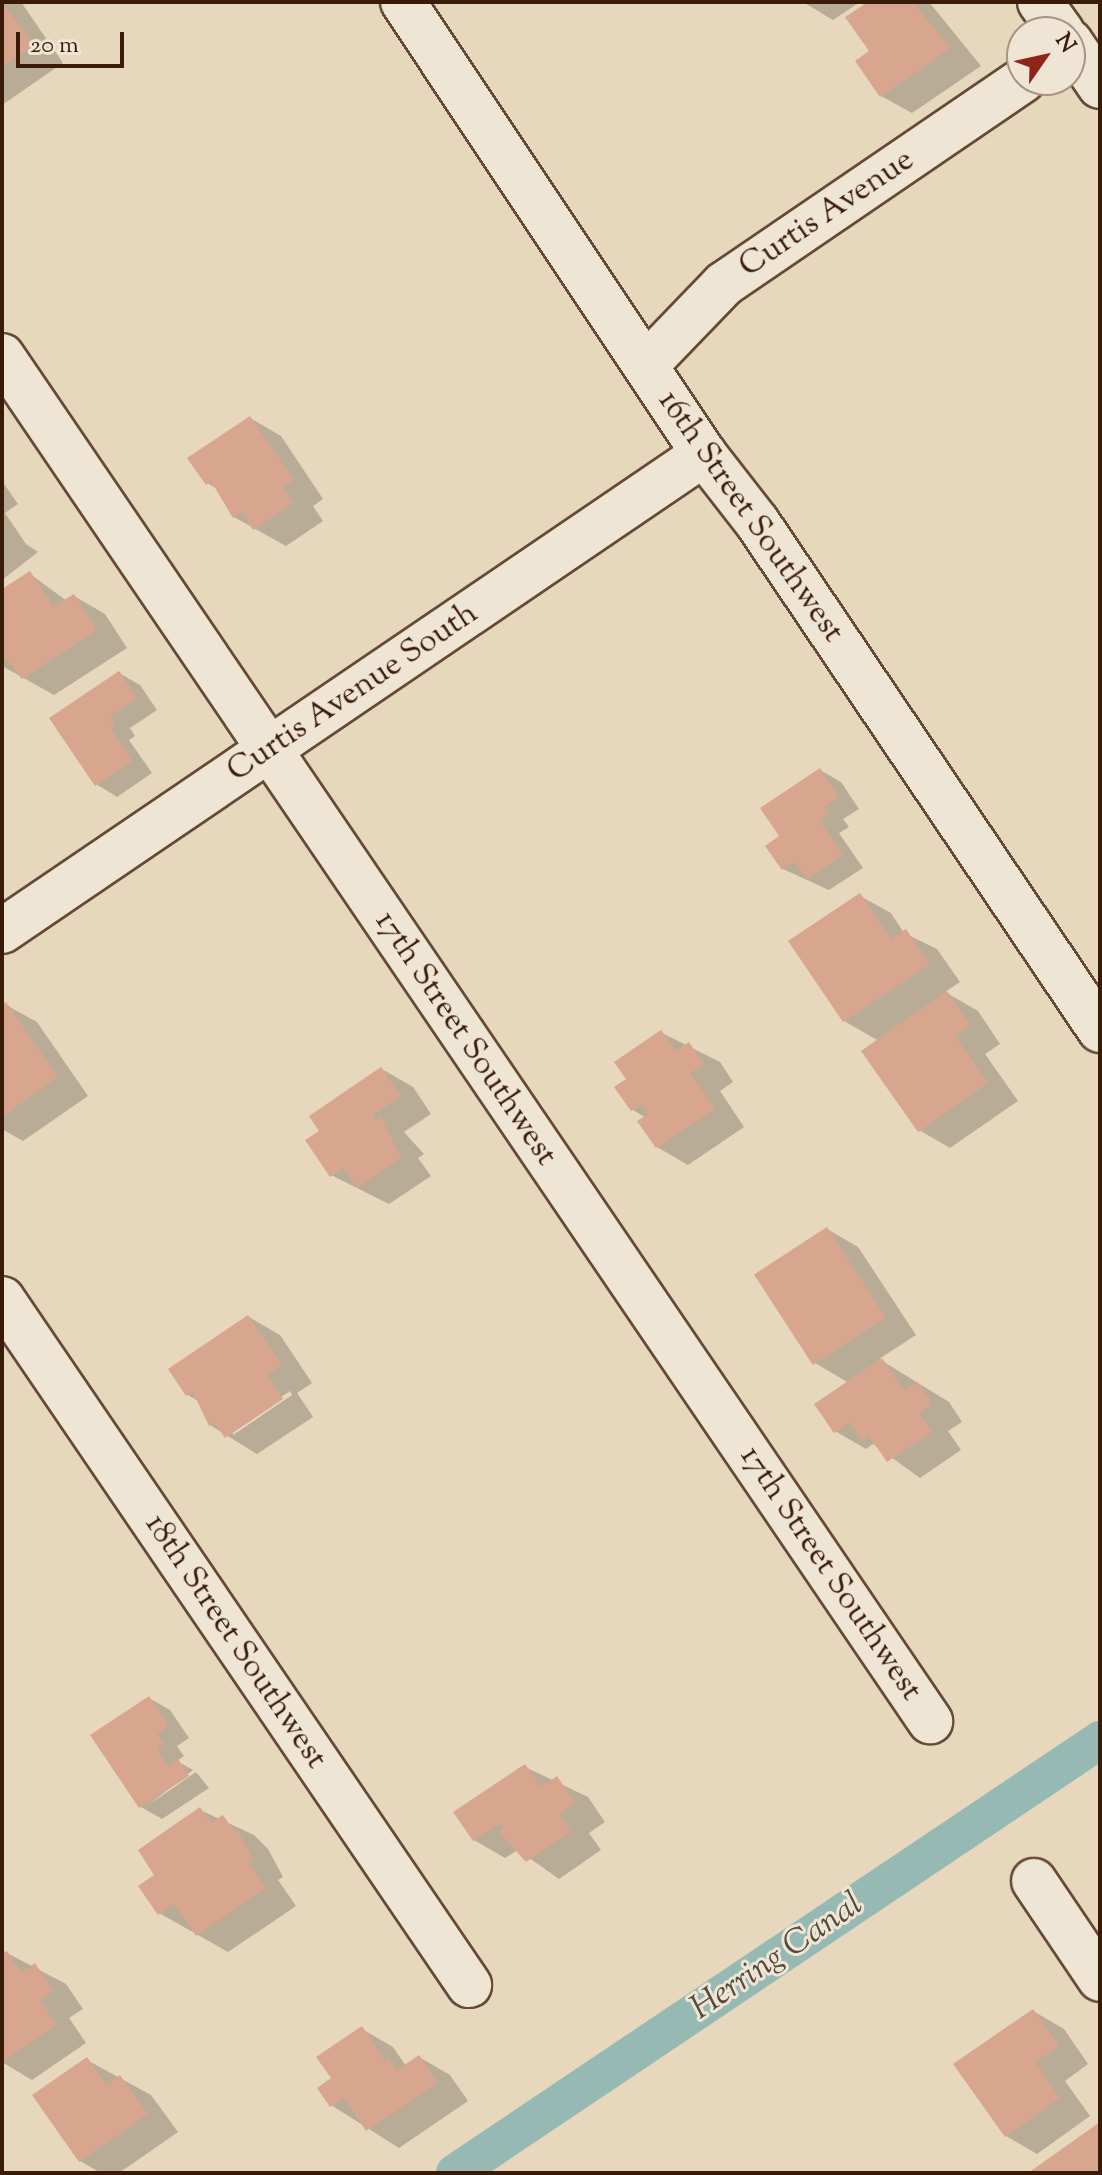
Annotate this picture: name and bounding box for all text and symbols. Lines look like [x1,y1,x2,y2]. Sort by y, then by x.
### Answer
scale bar [20,16,128,66]
north arrow [1006,16,1086,96]
text: N [1046,27,1082,60]
text: 20 m [30,29,79,63]
street label: Curtis Avenue [732,142,922,286]
street label: 16th Street Southwest [649,384,851,650]
street label: Curtis Avenue South [221,595,485,791]
street label: 17th Street Southwest [366,904,564,1174]
street label: 17th Street Southwest [731,1439,929,1709]
street label: 18th Street Southwest [136,1507,334,1777]
water label: Herring Canal [683,1885,871,2029]

